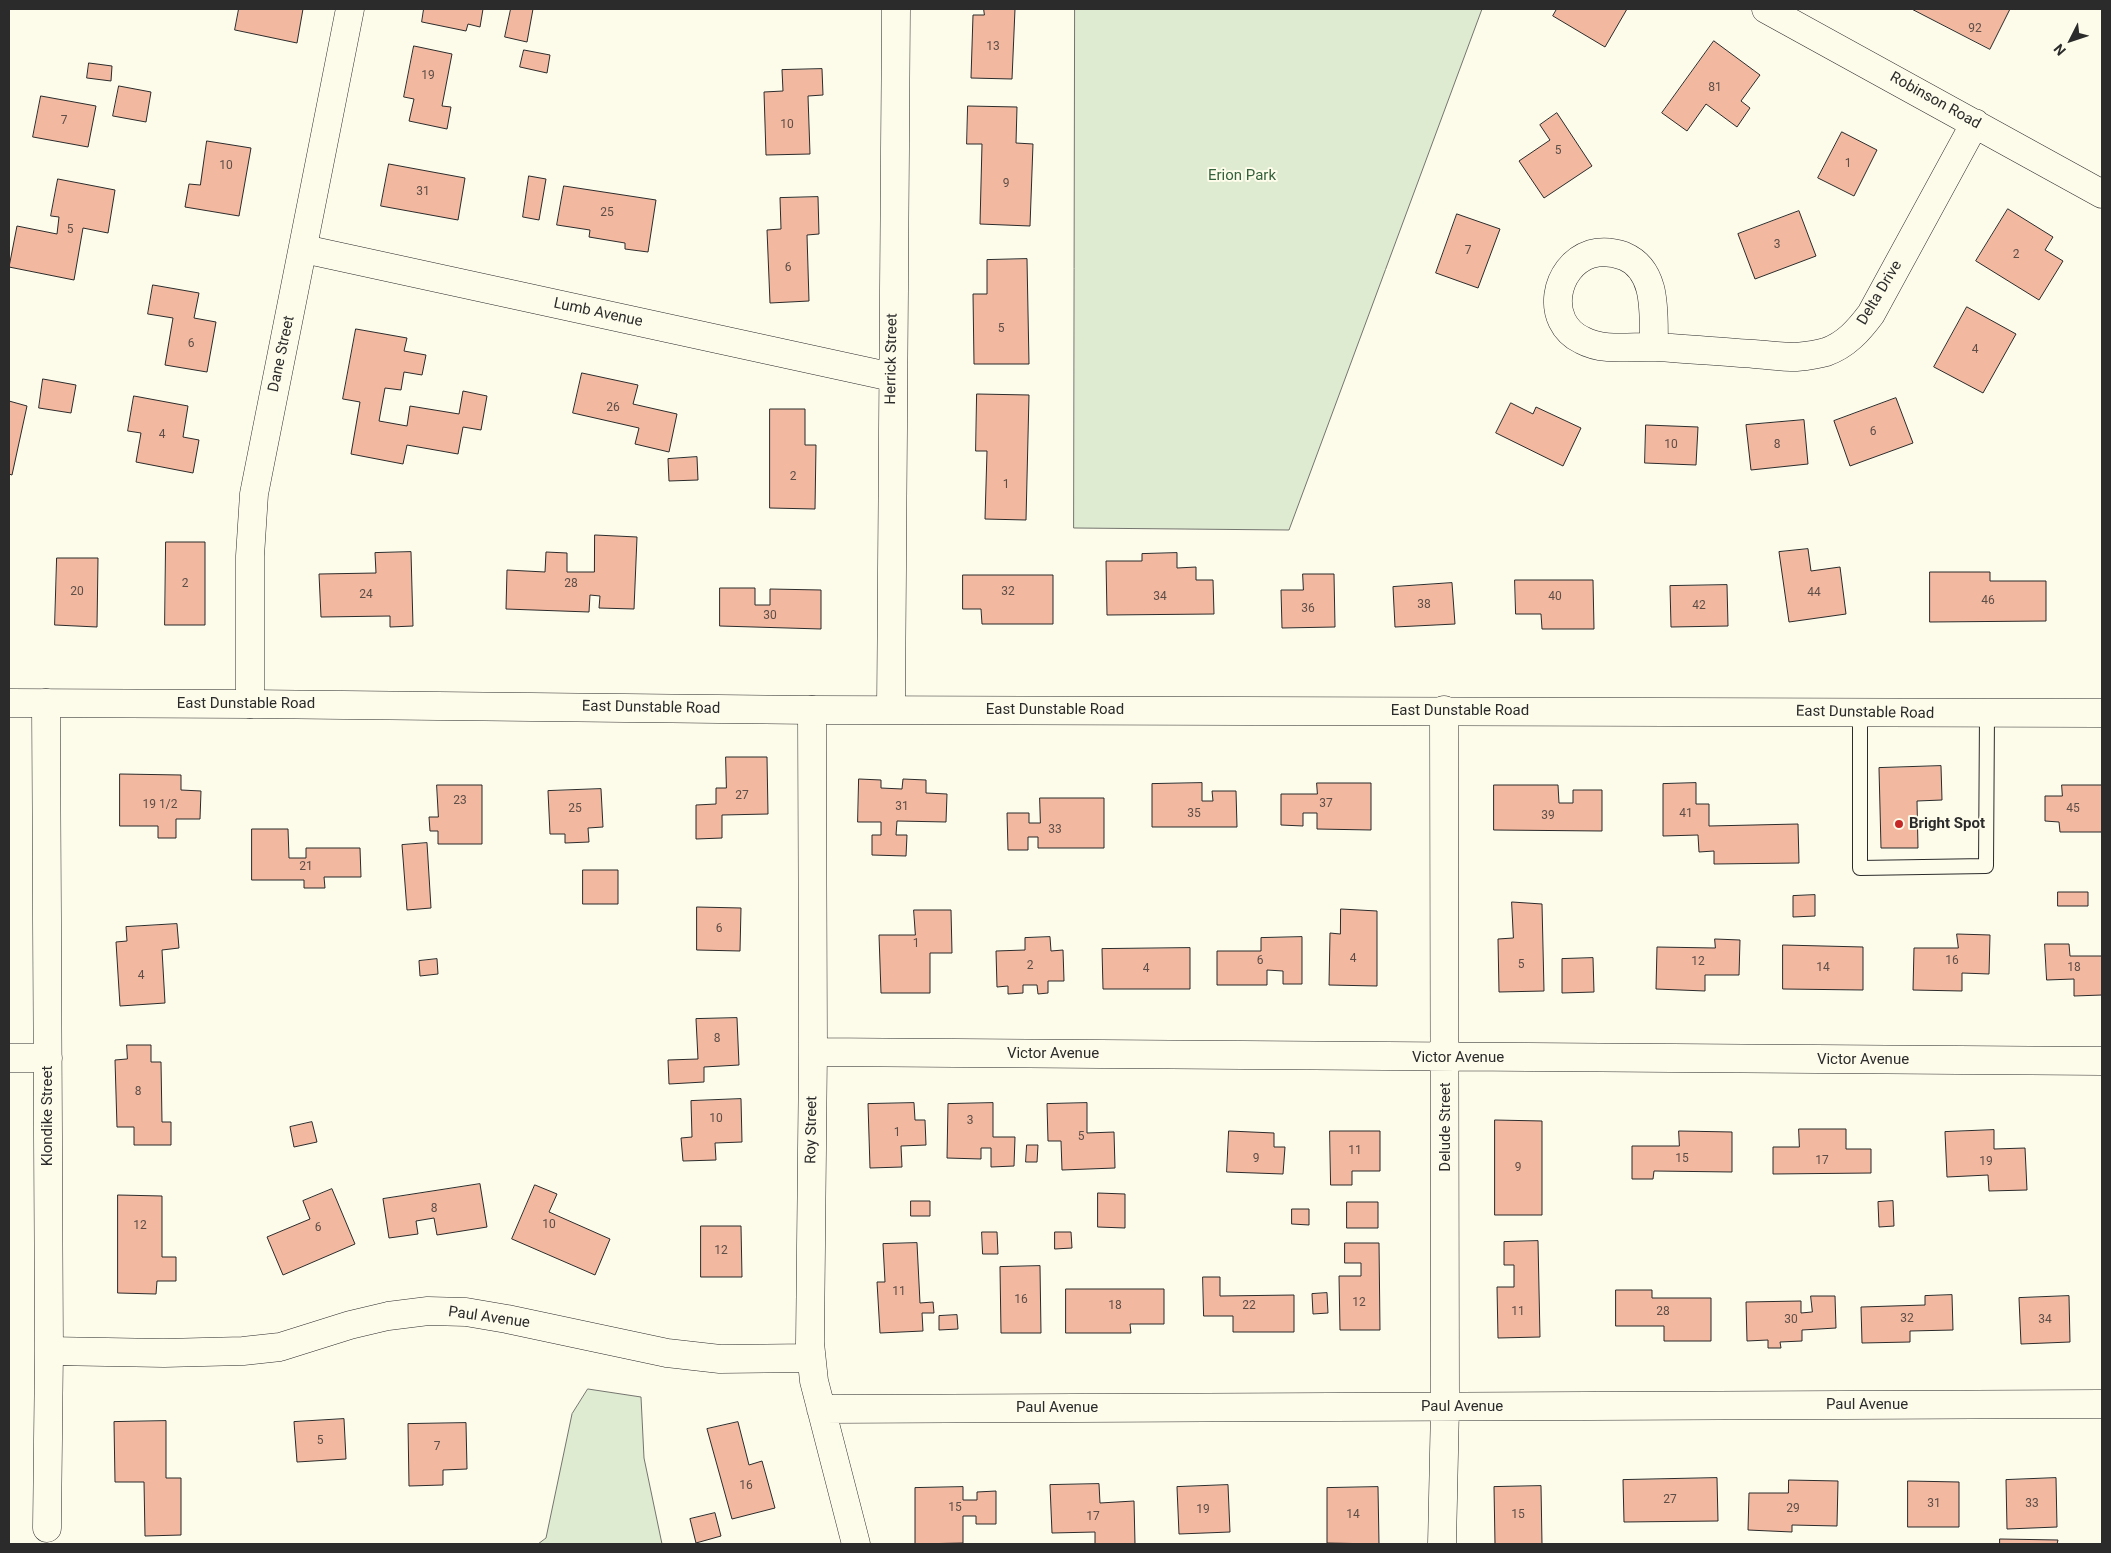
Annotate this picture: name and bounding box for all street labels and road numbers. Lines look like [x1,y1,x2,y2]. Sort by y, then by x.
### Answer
street label: Robinson Road [1887,69,1983,133]
street label: Delta Drive [1854,258,1906,328]
street label: Lumb Avenue [552,295,644,331]
street label: Herrick Street [882,313,902,405]
street label: Dane Street [265,314,299,394]
street label: East Dunstable Road [177,695,315,713]
street label: East Dunstable Road [582,698,720,718]
street label: East Dunstable Road [986,701,1124,719]
street label: East Dunstable Road [1391,702,1529,720]
street label: East Dunstable Road [1796,703,1934,723]
street label: Victor Avenue [1007,1045,1099,1063]
street label: Victor Avenue [1412,1049,1504,1067]
street label: Victor Avenue [1817,1051,1909,1069]
street label: Klondike Street [39,1066,57,1166]
street label: Delude Street [1437,1082,1455,1172]
street label: Roy Street [802,1096,822,1164]
street label: Paul Avenue [447,1303,531,1333]
street label: Paul Avenue [1826,1396,1908,1414]
street label: Paul Avenue [1421,1398,1503,1416]
street label: Paul Avenue [1016,1399,1098,1417]

